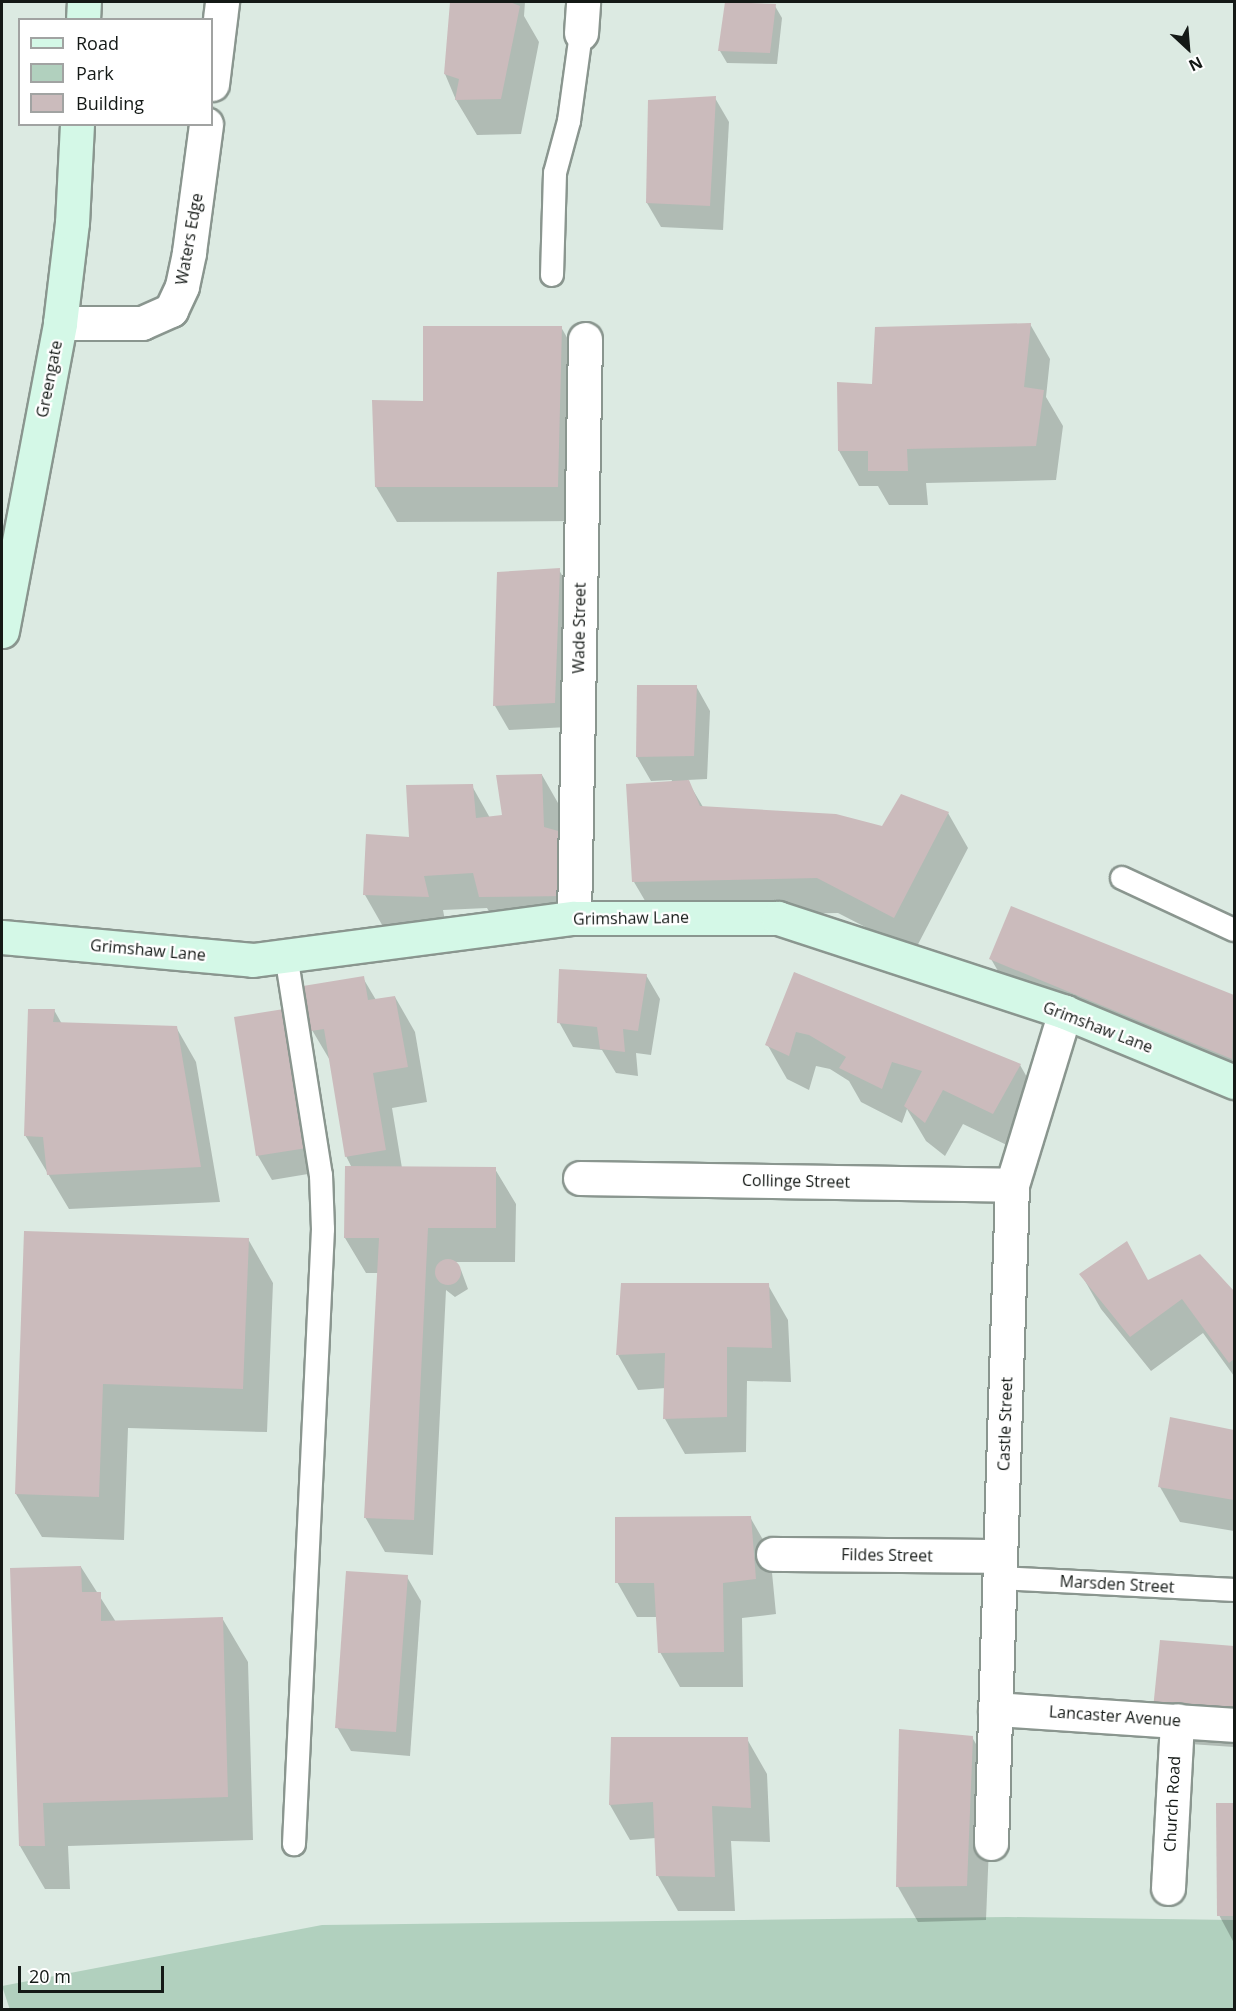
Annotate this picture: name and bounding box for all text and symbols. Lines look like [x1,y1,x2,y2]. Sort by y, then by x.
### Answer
legend [18,18,213,126]
north arrow [1158,18,1218,78]
text: Road [76,31,119,55]
text: N [1185,51,1207,77]
text: Park [76,61,114,85]
text: Building [76,91,144,115]
street label: Waters Edge [171,192,207,286]
street label: Greengate [32,339,66,419]
street label: Wade Street [569,582,589,674]
street label: Grimshaw Lane [573,907,689,929]
street label: Grimshaw Lane [89,935,207,965]
street label: Grimshaw Lane [1040,997,1156,1057]
street label: Collinge Street [742,1170,850,1192]
street label: Castle Street [994,1377,1016,1471]
street label: Fildes Street [841,1545,933,1565]
street label: Marsden Street [1059,1571,1175,1597]
street label: Lancaster Avenue [1048,1702,1182,1730]
street label: Church Road [1160,1756,1184,1852]
scale bar [21,1954,166,1992]
text: 20 m [29,1964,71,1988]

